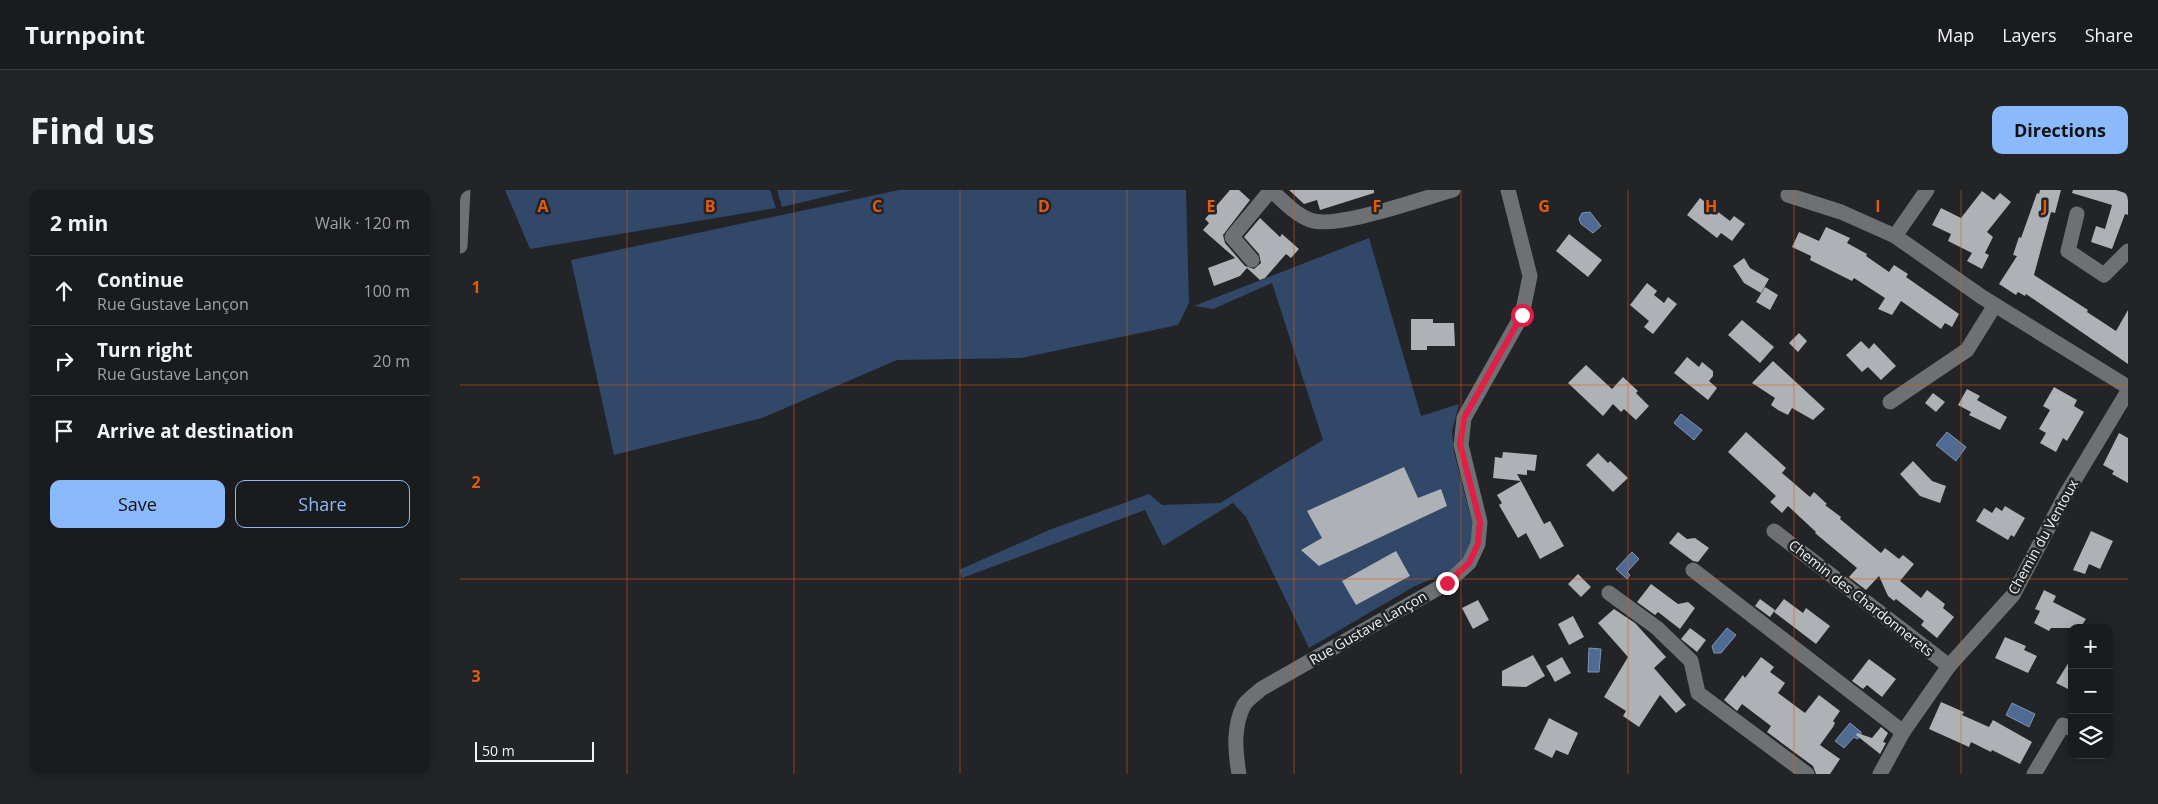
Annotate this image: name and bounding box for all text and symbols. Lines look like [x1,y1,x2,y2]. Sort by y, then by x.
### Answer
text: Turnpoint [25,18,145,51]
text: Map [1937,23,1974,47]
text: Layers [2002,23,2057,47]
text: Share [2085,23,2133,47]
button: Directions [1992,106,2128,154]
text: Find us [30,107,155,154]
text: A [537,195,549,217]
text: B [705,195,715,217]
text: C [872,195,882,217]
text: D [1038,195,1050,217]
text: E [1207,195,1216,217]
text: F [1373,195,1381,217]
text: G [1538,195,1550,217]
text: H [1705,195,1717,217]
text: I [1875,195,1881,217]
text: J [2040,195,2048,217]
text: 2 min [50,209,108,237]
text: Walk · 120 m [315,212,410,234]
text: Continue [97,267,184,293]
text: 1 [471,276,481,298]
icon: ahead [50,277,78,305]
text: 100 m [364,280,410,302]
text: Rue Gustave Lançon [97,293,249,315]
route start [1511,304,1534,327]
text: Turn right [97,337,192,363]
icon: right [50,347,78,375]
text: 20 m [373,350,410,372]
text: Rue Gustave Lançon [97,363,249,385]
icon: arrive [50,417,78,445]
text: Arrive at destination [97,418,294,444]
text: 2 [471,471,481,493]
street label: Chemin du Ventoux [2003,475,2082,598]
button: Save [50,480,225,528]
button: Share [235,480,410,528]
street label: Chemin des Chardonnerets [1785,535,1938,660]
route end [1436,572,1459,595]
street label: Rue Gustave Lançon [1305,586,1430,669]
map controls [2068,624,2113,759]
button: + [2068,624,2113,669]
text: 3 [471,665,481,687]
button: − [2068,669,2113,714]
button: layers [2068,714,2113,759]
scale bar [475,739,594,762]
text: 50 m [482,741,515,760]

